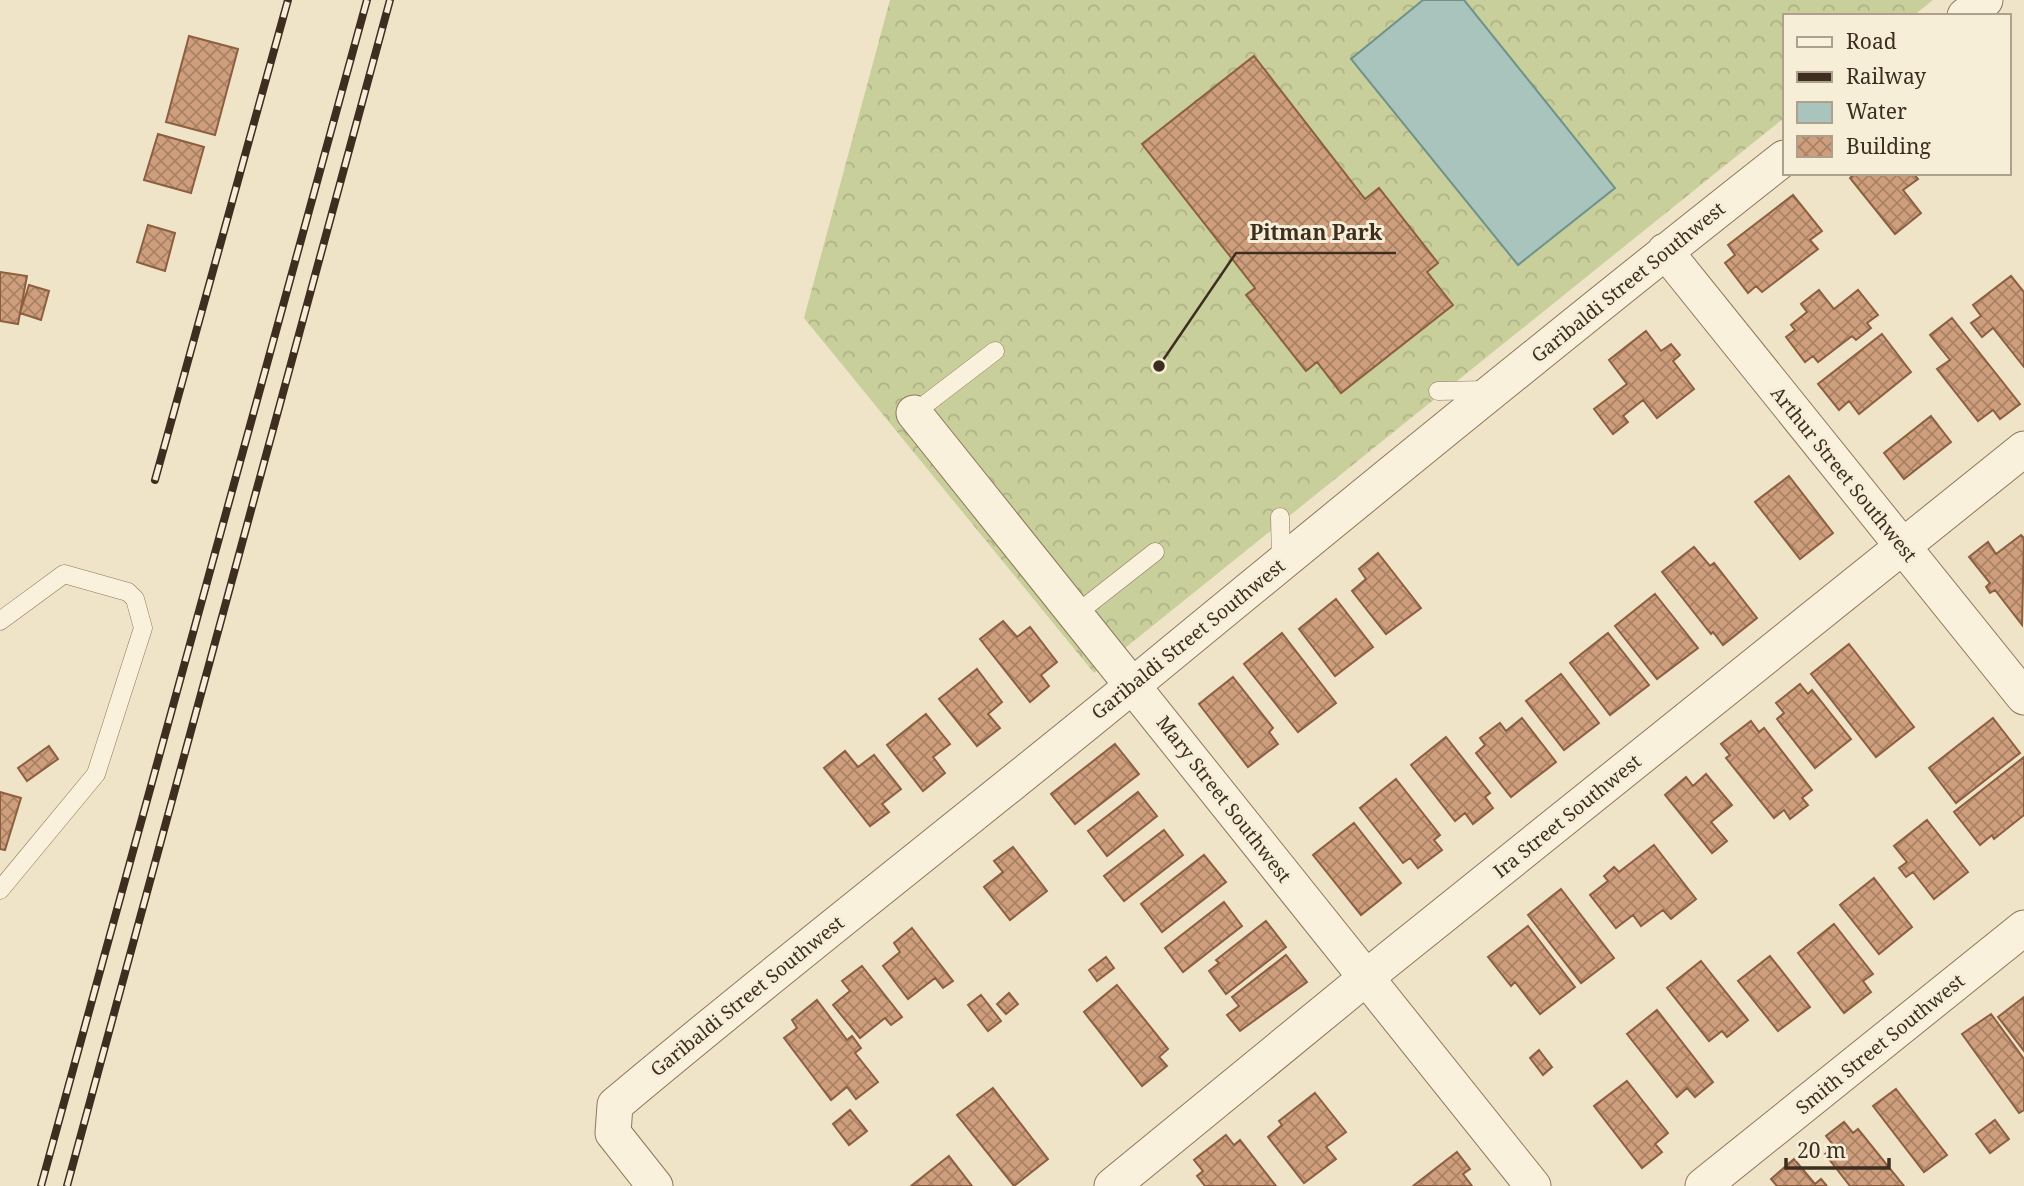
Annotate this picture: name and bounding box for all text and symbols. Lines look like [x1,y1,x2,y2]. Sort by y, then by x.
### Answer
legend [1783,14,2010,175]
text: Road [1846,27,1897,55]
text: Railway [1846,62,1926,90]
text: Water [1846,97,1907,125]
text: Building [1846,132,1931,160]
street label: Garibaldi Street Southwest [1526,196,1730,368]
callout: Pitman Park [1236,211,1396,253]
text: Pitman Park [1250,218,1383,246]
street label: Arthur Street Southwest [1765,381,1923,567]
street label: Garibaldi Street Southwest [1086,553,1290,725]
street label: Mary Street Southwest [1151,710,1298,888]
street label: Ira Street Southwest [1488,748,1647,884]
street label: Garibaldi Street Southwest [645,910,849,1082]
street label: Smith Street Southwest [1790,968,1970,1120]
scale bar [1786,1126,1889,1170]
text: 20 m [1797,1136,1846,1164]

